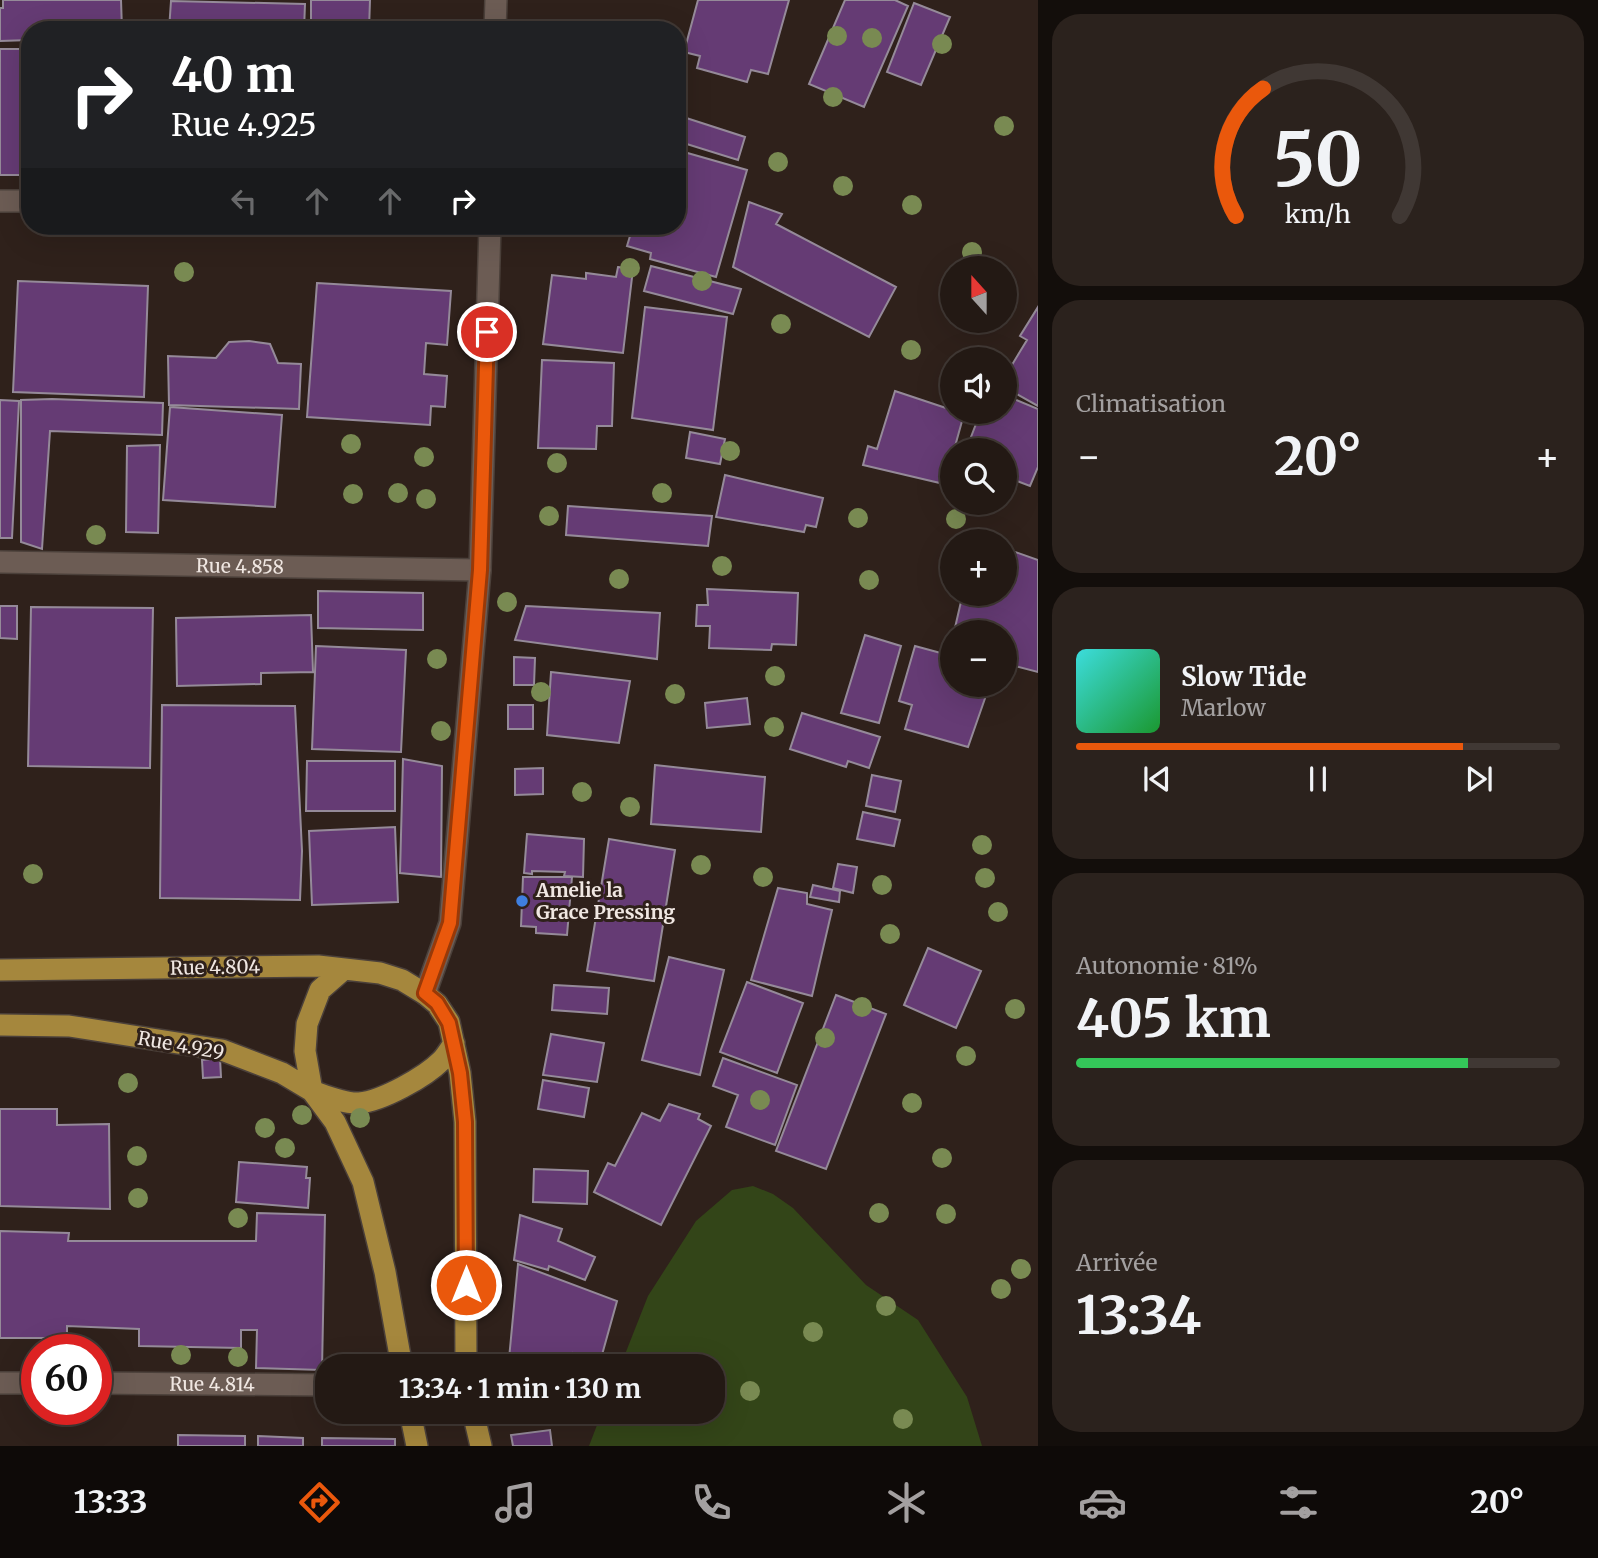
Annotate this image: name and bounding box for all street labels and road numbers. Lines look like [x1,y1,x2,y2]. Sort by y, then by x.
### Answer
street label: Rue 4.858 [196,553,284,579]
street label: Rue 4.804 [170,954,261,980]
street label: Rue 4.929 [136,1026,226,1064]
street label: Rue 4.814 [169,1372,255,1396]

